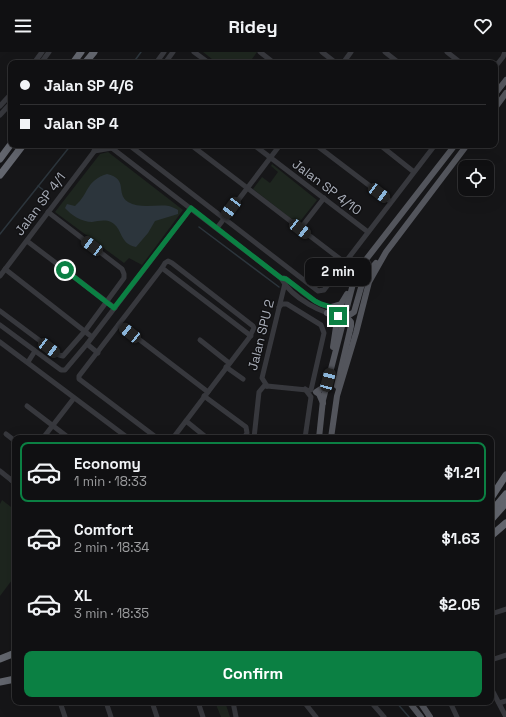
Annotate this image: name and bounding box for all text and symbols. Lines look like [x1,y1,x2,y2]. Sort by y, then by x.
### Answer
icon: menu [12,15,34,37]
text: Ridey [228,15,278,38]
icon: heart [472,15,494,37]
text: Jalan SP 4/6 [44,76,134,95]
text: Jalan SP 4 [44,114,119,133]
street label: Jalan SP 4/10 [289,155,365,219]
map controls [458,160,494,196]
button: locate [458,160,494,196]
street label: Jalan SP 4/1 [11,169,69,239]
car [366,181,392,205]
car [219,195,243,221]
car [287,217,313,241]
car [79,234,105,258]
callout: 2 min [305,258,371,286]
route start [56,261,74,279]
text: 2 min [321,263,355,280]
street label: Jalan SPU 2 [244,298,278,372]
route end [329,307,347,325]
car [117,321,143,345]
car [36,336,62,360]
car [319,367,337,393]
icon: car [26,454,62,490]
text: Economy [74,454,141,473]
text: $1.21 [444,463,480,482]
text: 1 min · 18:33 [74,473,147,490]
icon: car [26,520,62,556]
text: Comfort [74,520,134,539]
text: $1.63 [441,529,480,548]
text: 2 min · 18:34 [74,539,149,556]
icon: car [26,586,62,622]
text: XL [74,586,92,605]
text: $2.05 [439,595,480,614]
text: 3 min · 18:35 [74,605,149,622]
button: Confirm [24,651,482,697]

